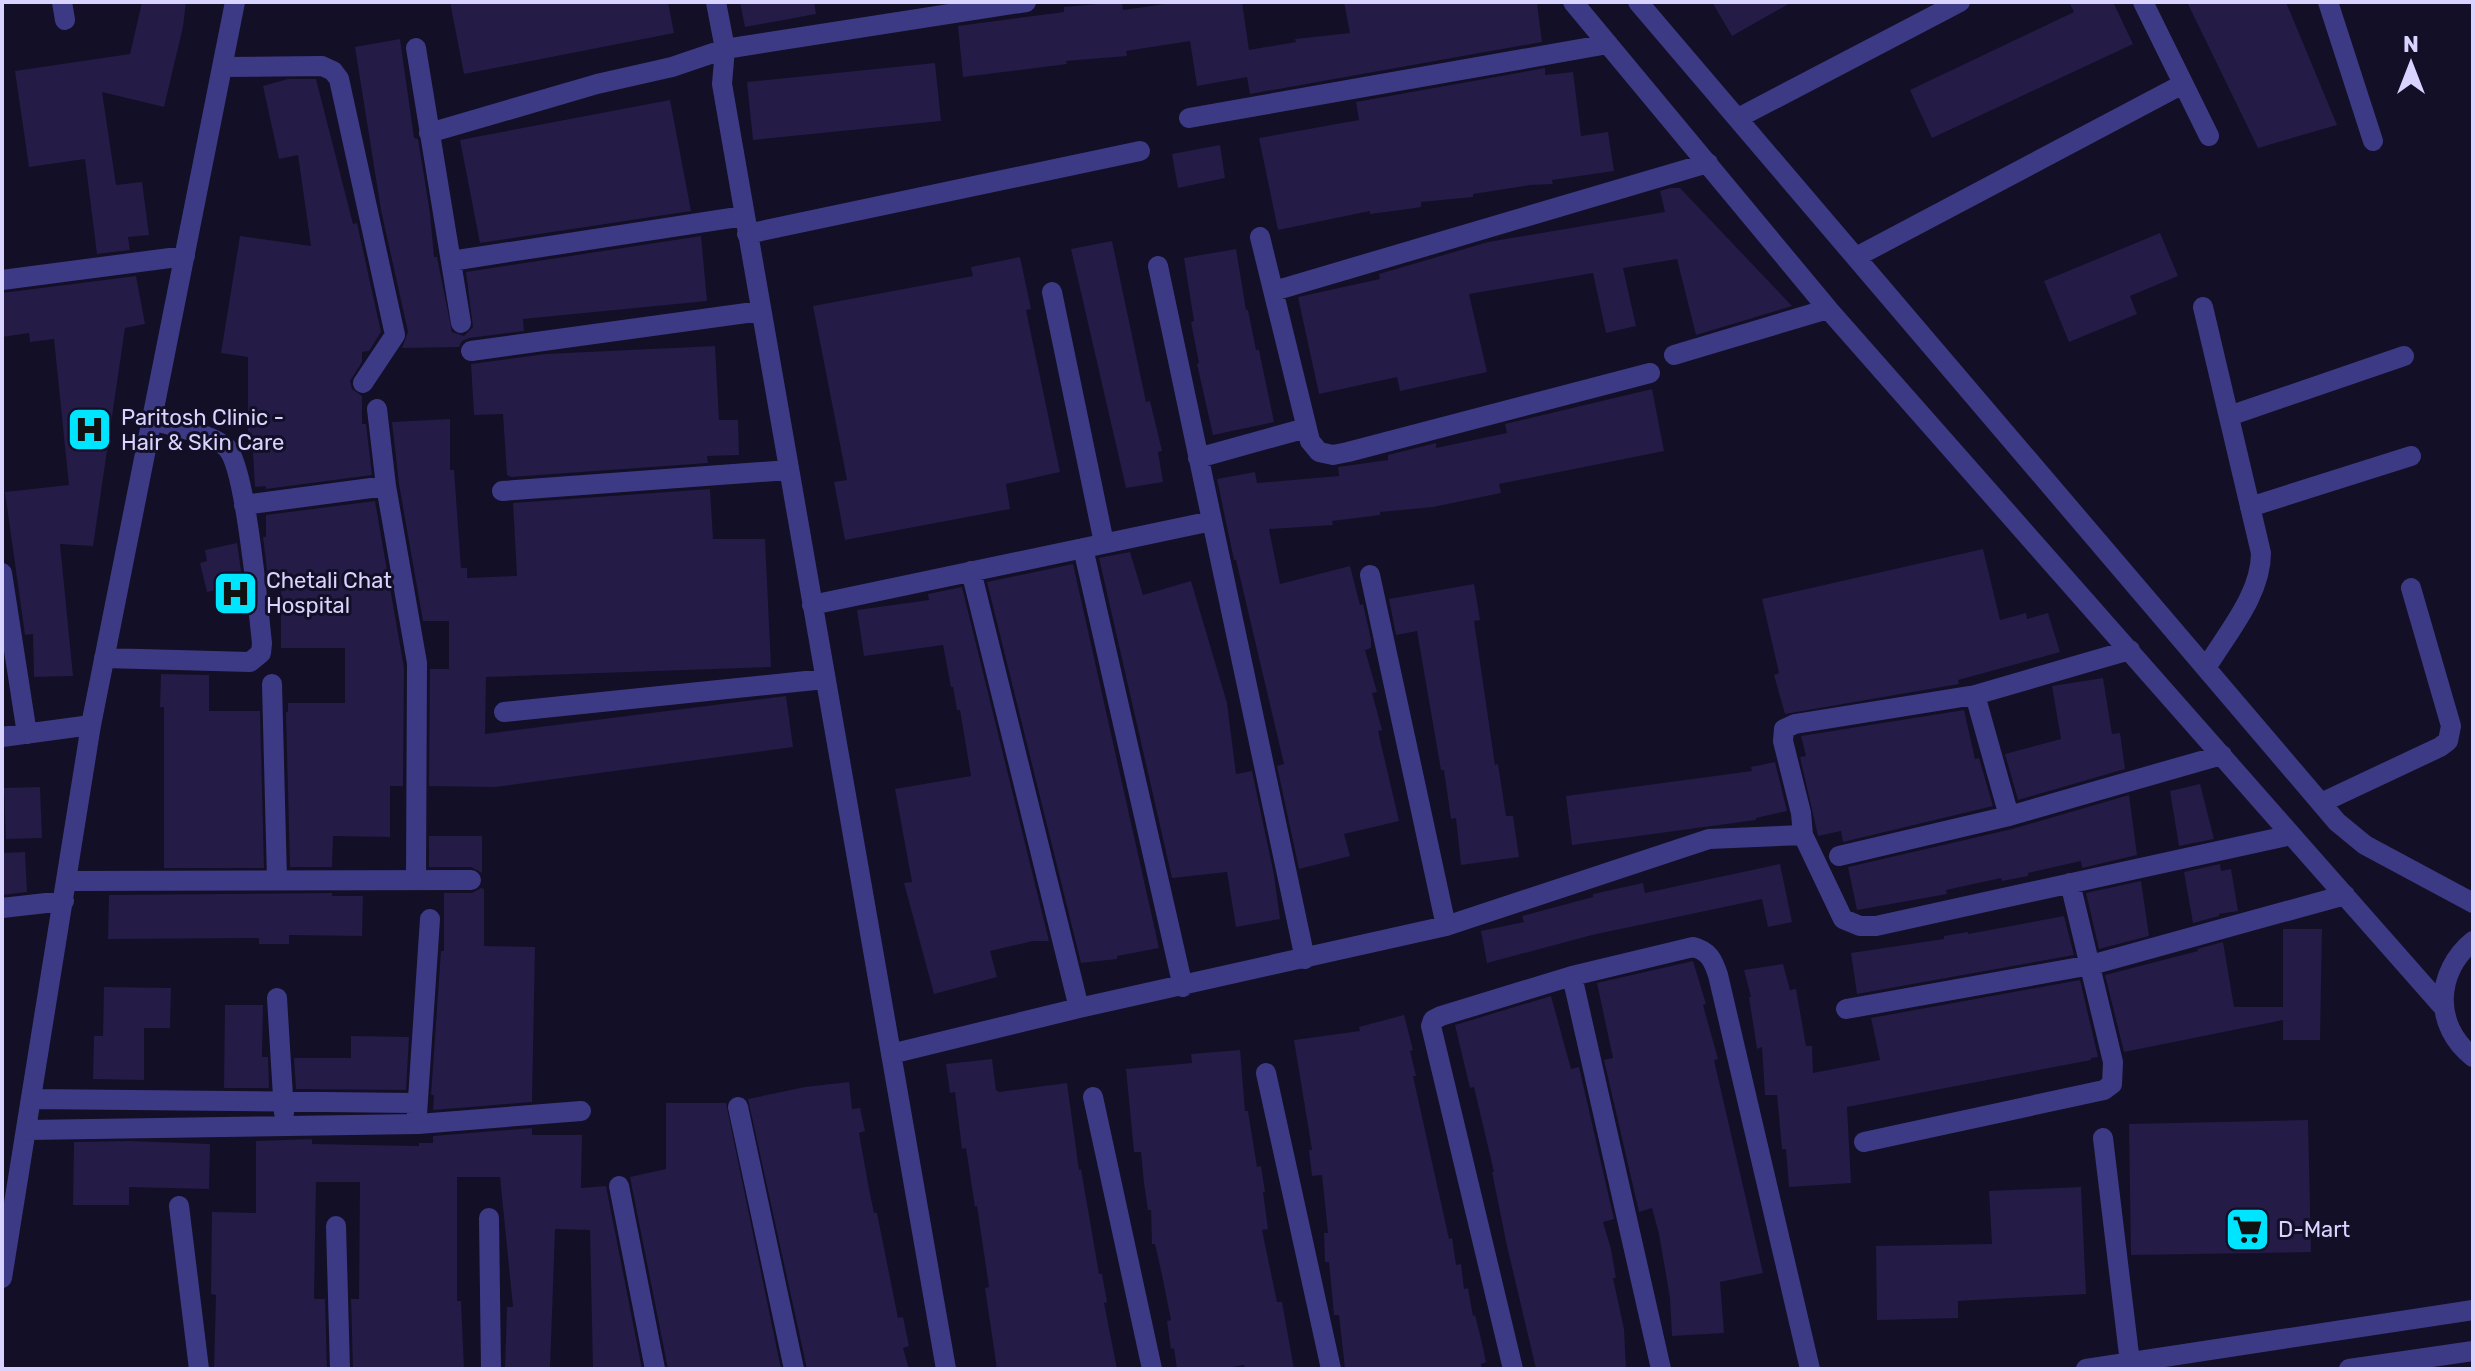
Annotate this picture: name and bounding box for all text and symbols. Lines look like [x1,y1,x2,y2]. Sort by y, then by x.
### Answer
north arrow [2371,24,2451,104]
text: N [2403,31,2419,58]
place label: Paritosh Clinic - Hair & Skin Care [121,404,284,456]
hospital icon: Paritosh Clinic - Hair & Skin Care [66,406,114,454]
place label: Chetali Chat Hospital [266,567,392,619]
hospital icon: Chetali Chat Hospital [211,569,259,617]
supermarket icon: D-Mart [2223,1205,2271,1253]
place label: D-Mart [2278,1216,2351,1243]

